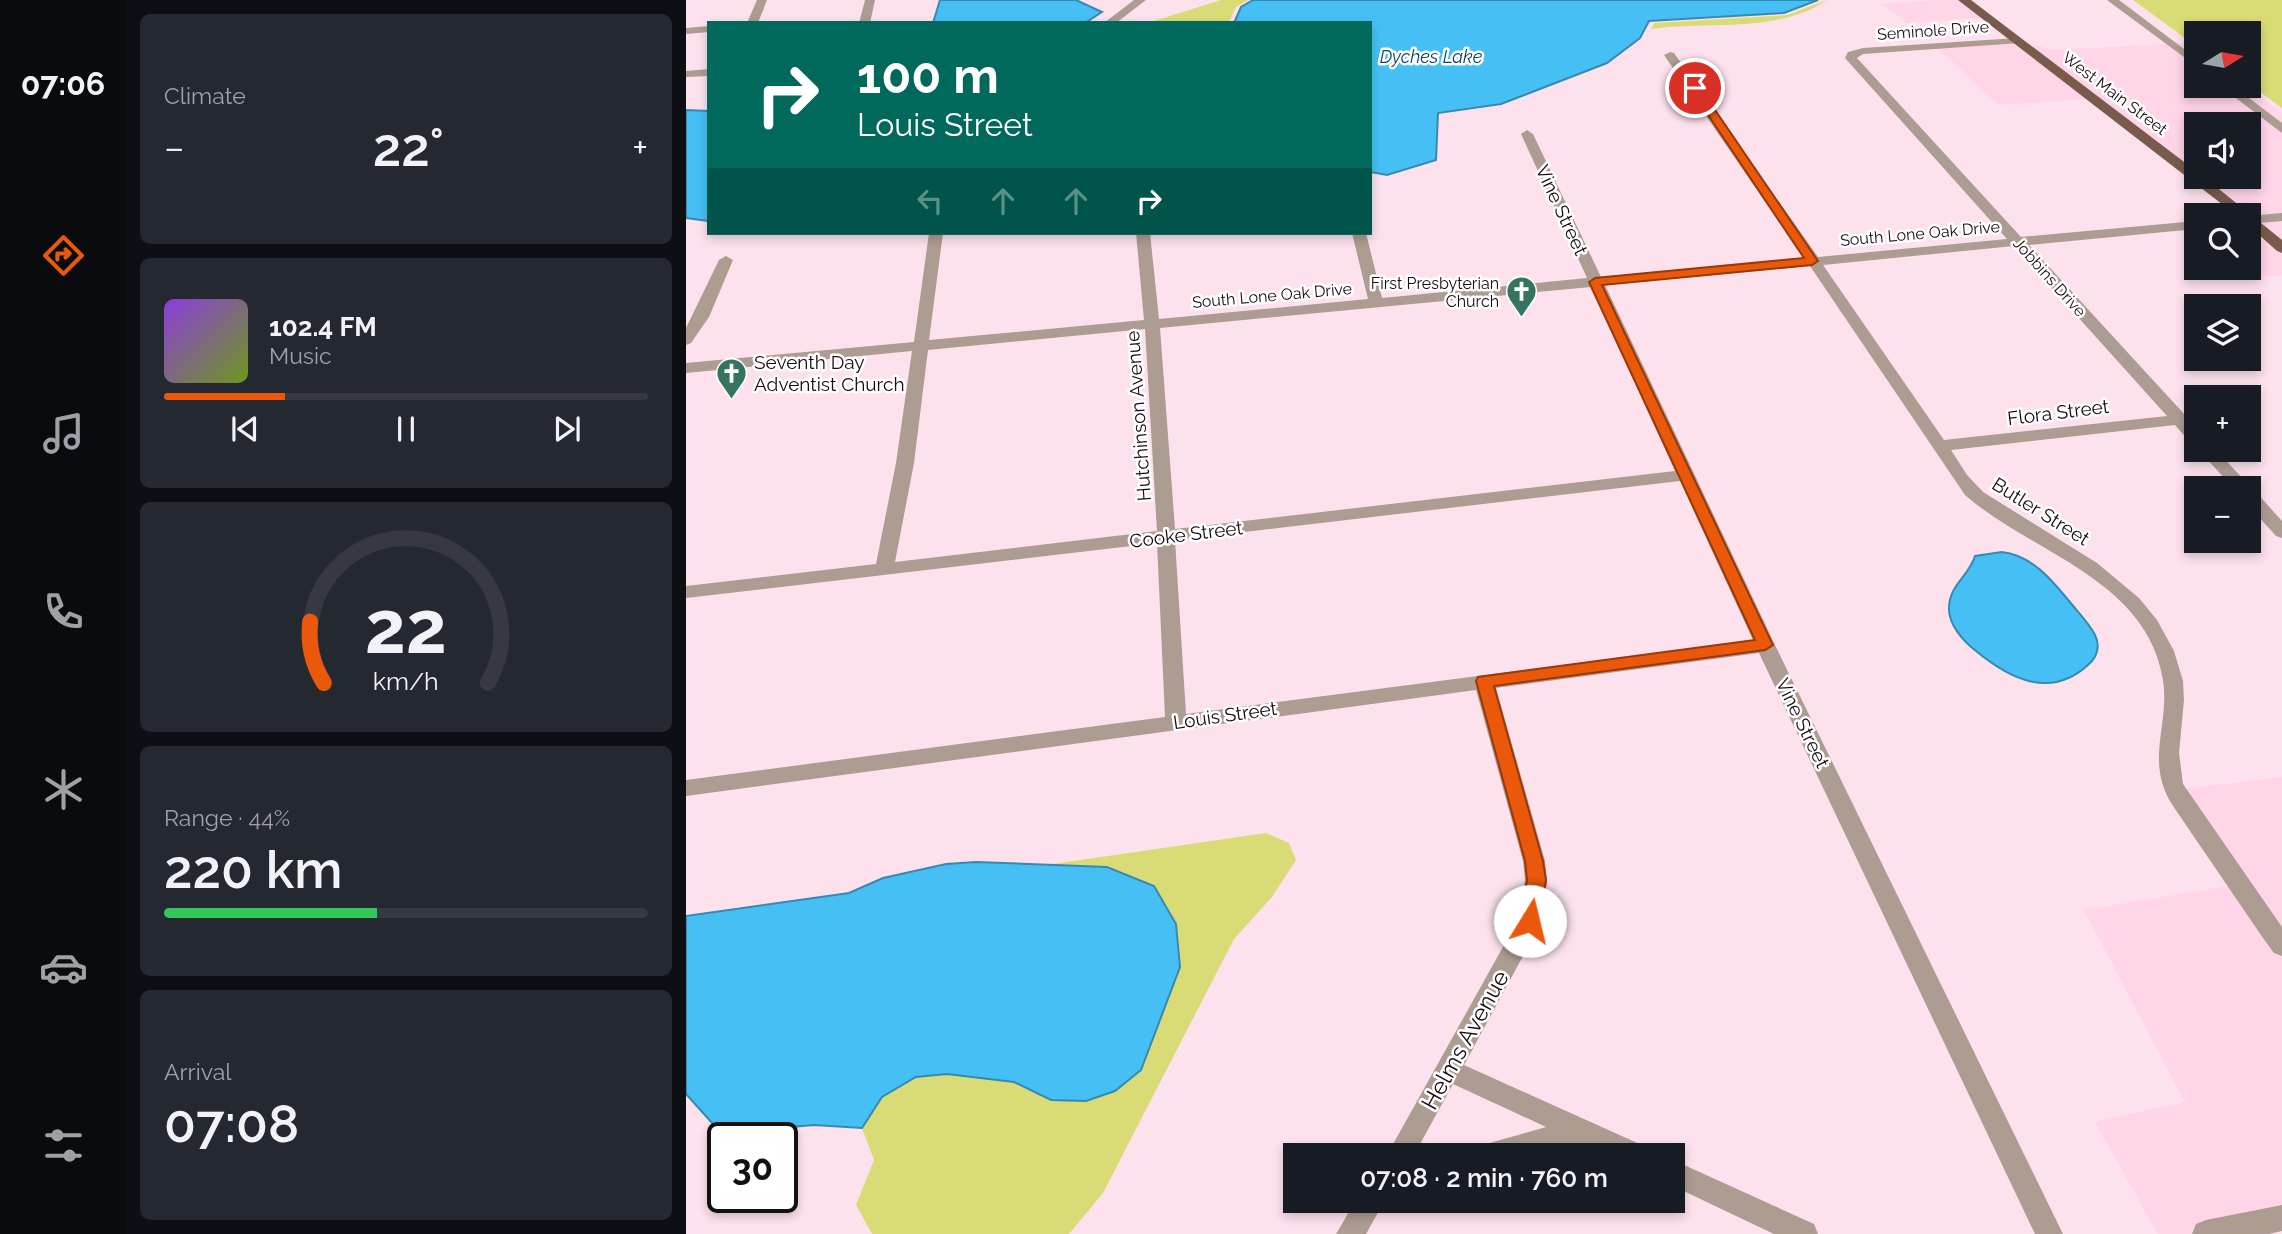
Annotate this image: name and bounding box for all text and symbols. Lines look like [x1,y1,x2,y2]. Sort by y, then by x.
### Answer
street label: Seminole Drive [1876,17,1990,44]
north arrow [2184,21,2261,98]
map controls [2184,21,2261,553]
water label: Dyches Lake [1380,46,1483,67]
text: 100 m [857,47,999,104]
street label: West Main Street [2059,48,2171,139]
icon: right [742,49,833,140]
pin [1665,58,1725,118]
text: 07:06 [21,65,105,102]
icon: arrive [1676,69,1714,107]
text: Climate [164,82,246,109]
text: Louis Street [857,106,1033,143]
button: sound [2184,112,2261,189]
text: 22° [373,117,444,178]
text: − [164,125,184,170]
text: + [632,125,648,170]
street label: Vine Street [1532,161,1593,259]
icon: left [911,182,949,220]
icon: ahead [984,182,1022,220]
icon: ahead [1057,182,1095,220]
icon: right [1130,182,1168,220]
button: search [2184,203,2261,280]
street label: South Lone Oak Drive [1839,217,2001,250]
icon: directions [39,231,88,280]
street label: Jobbins Drive [2009,234,2090,321]
place label: First Presbyterian Church [1371,274,1499,311]
church icon: First Presbyterian Church [1505,275,1539,319]
street label: South Lone Oak Drive [1191,279,1353,312]
button: layers [2184,294,2261,371]
text: 102.4 FM [269,312,377,342]
street label: Hutchinson Avenue [1121,330,1155,502]
text: Music [269,342,332,369]
place label: Seventh Day Adventist Church [754,351,904,395]
church icon: Seventh Day Adventist Church [714,356,748,400]
button: + [2184,385,2261,462]
street label: Flora Street [2006,395,2111,429]
icon: music [39,409,88,458]
icon: previous [226,410,264,448]
icon: pause [387,410,425,448]
icon: next [548,410,586,448]
street label: Butler Street [1988,472,2094,550]
button: − [2184,476,2261,553]
street label: Cooke Street [1128,516,1244,552]
text: 22 [365,585,447,670]
icon: phone [39,587,88,636]
text: km/h [373,666,439,696]
street label: Vine Street [1772,675,1834,772]
street label: Louis Street [1172,697,1279,733]
icon: climate [39,765,88,814]
text: Range · 44% [164,804,290,831]
text: 220 km [164,839,343,900]
position arrow [1493,884,1567,958]
icon: car [39,943,88,992]
street label: Helms Avenue [1415,966,1514,1114]
text: Arrival [164,1058,231,1085]
text: 07:08 [164,1093,299,1154]
icon: filters [39,1121,88,1170]
speed limit sign: 30 [707,1122,798,1213]
text: 07:08 · 2 min · 760 m [1360,1163,1608,1193]

